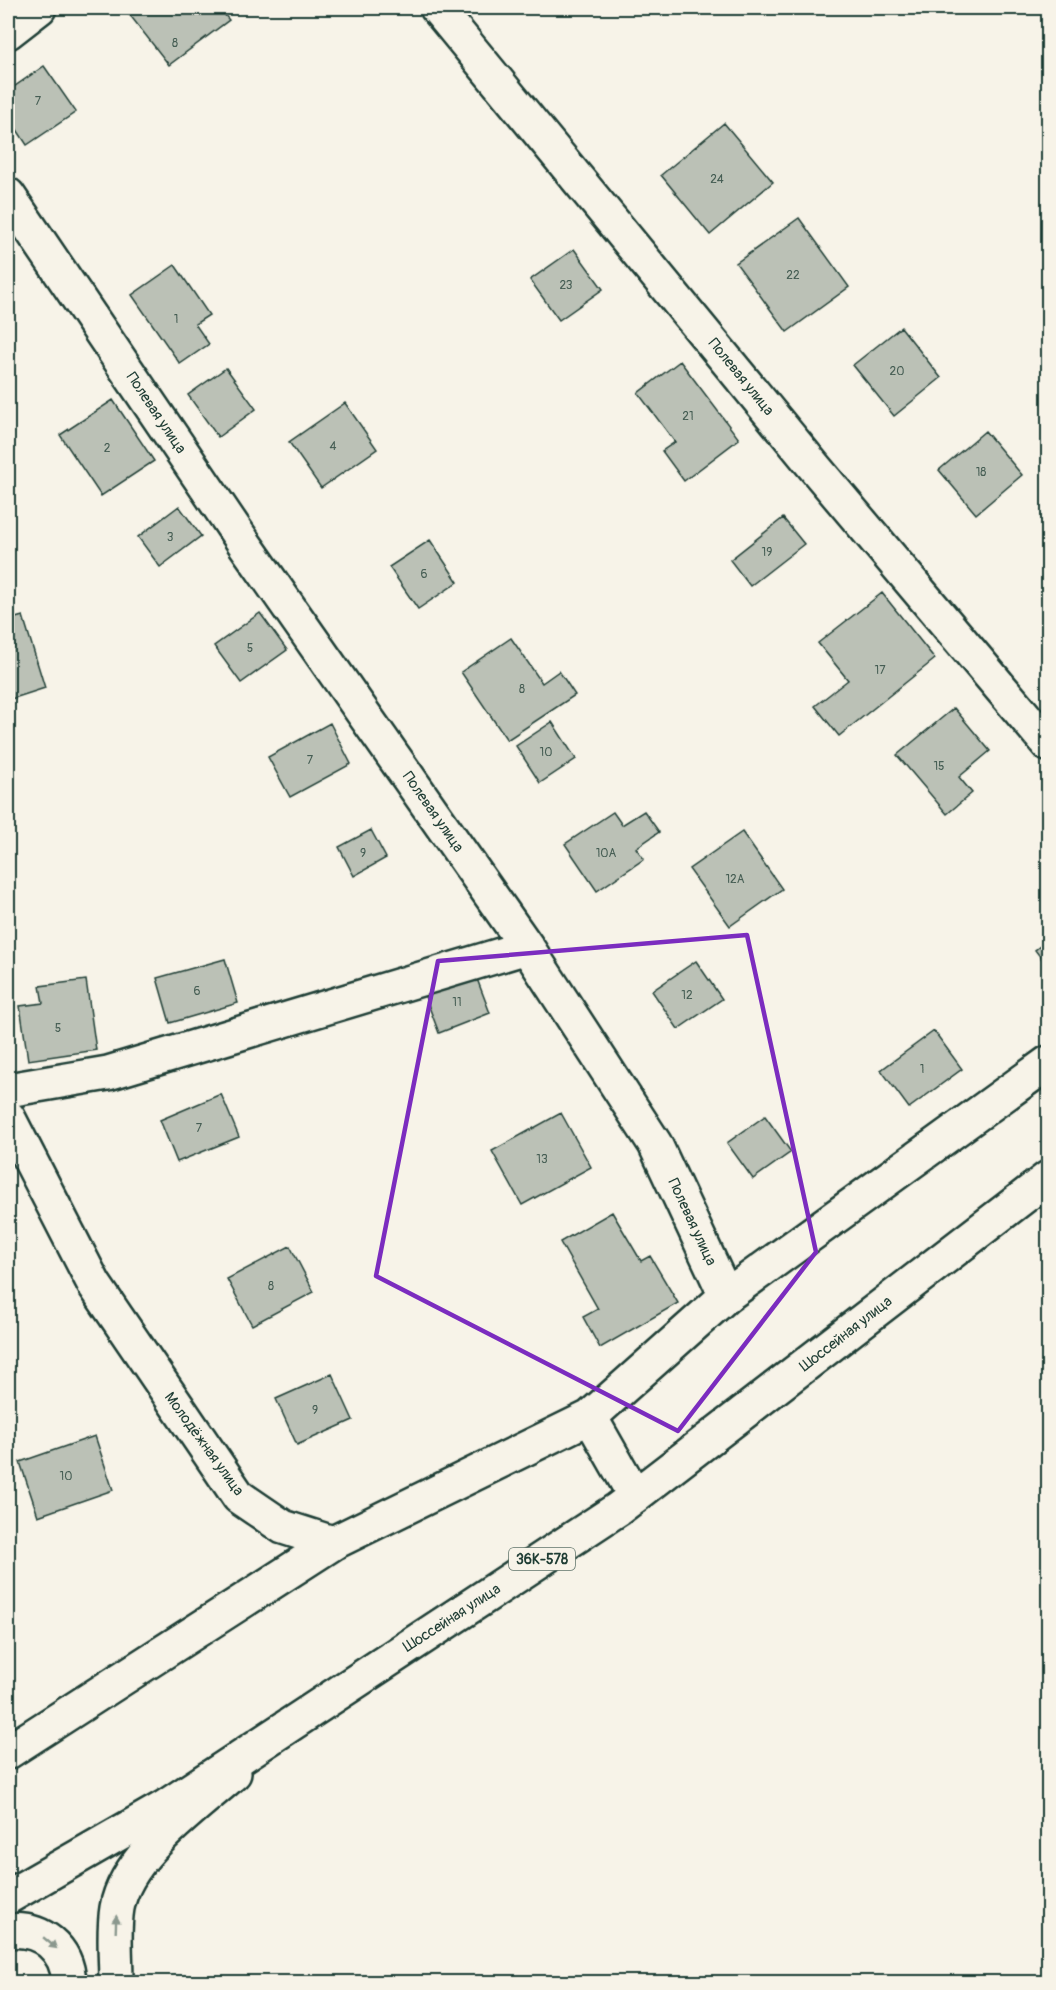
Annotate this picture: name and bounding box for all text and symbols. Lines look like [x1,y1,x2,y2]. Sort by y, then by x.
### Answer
house number: 8 [172,36,178,51]
house number: 7 [35,94,42,109]
house number: 24 [710,172,724,187]
house number: 22 [786,268,800,283]
house number: 23 [559,278,573,293]
house number: 1 [174,312,178,327]
street label: Полевая улица [704,334,778,420]
house number: 20 [890,364,904,379]
street label: Полевая улица [122,369,190,457]
house number: 21 [682,409,694,424]
house number: 4 [330,439,337,454]
house number: 2 [104,441,111,456]
house number: 18 [976,465,986,480]
house number: 3 [167,530,174,545]
house number: 19 [762,545,772,560]
house number: 6 [421,567,428,582]
house number: 5 [247,641,253,656]
house number: 17 [874,663,886,678]
house number: 8 [519,682,525,697]
house number: 10 [540,745,552,760]
house number: 7 [307,753,314,768]
house number: 15 [933,759,945,774]
street label: Полевая улица [398,768,468,856]
house number: 9 [360,846,366,861]
house number: 10А [596,846,617,861]
house number: 12А [725,872,745,887]
house number: 6 [194,984,201,999]
house number: 12 [681,988,693,1003]
house number: 11 [452,995,462,1010]
house number: 5 [55,1021,61,1036]
house number: 1 [920,1062,924,1077]
house number: 7 [196,1121,203,1136]
house number: 13 [536,1152,548,1167]
street label: Полевая улица [663,1175,721,1269]
house number: 8 [268,1279,274,1294]
street label: Шоссейная улица [796,1292,896,1376]
street label: Молодёжная улица [160,1388,248,1500]
house number: 9 [312,1403,318,1418]
house number: 10 [60,1469,72,1484]
road number: 36К-578 [509,1548,575,1570]
street label: Шоссейная улица [400,1579,504,1657]
one-way arrow [112,1915,121,1934]
one-way arrow [42,1936,58,1949]

